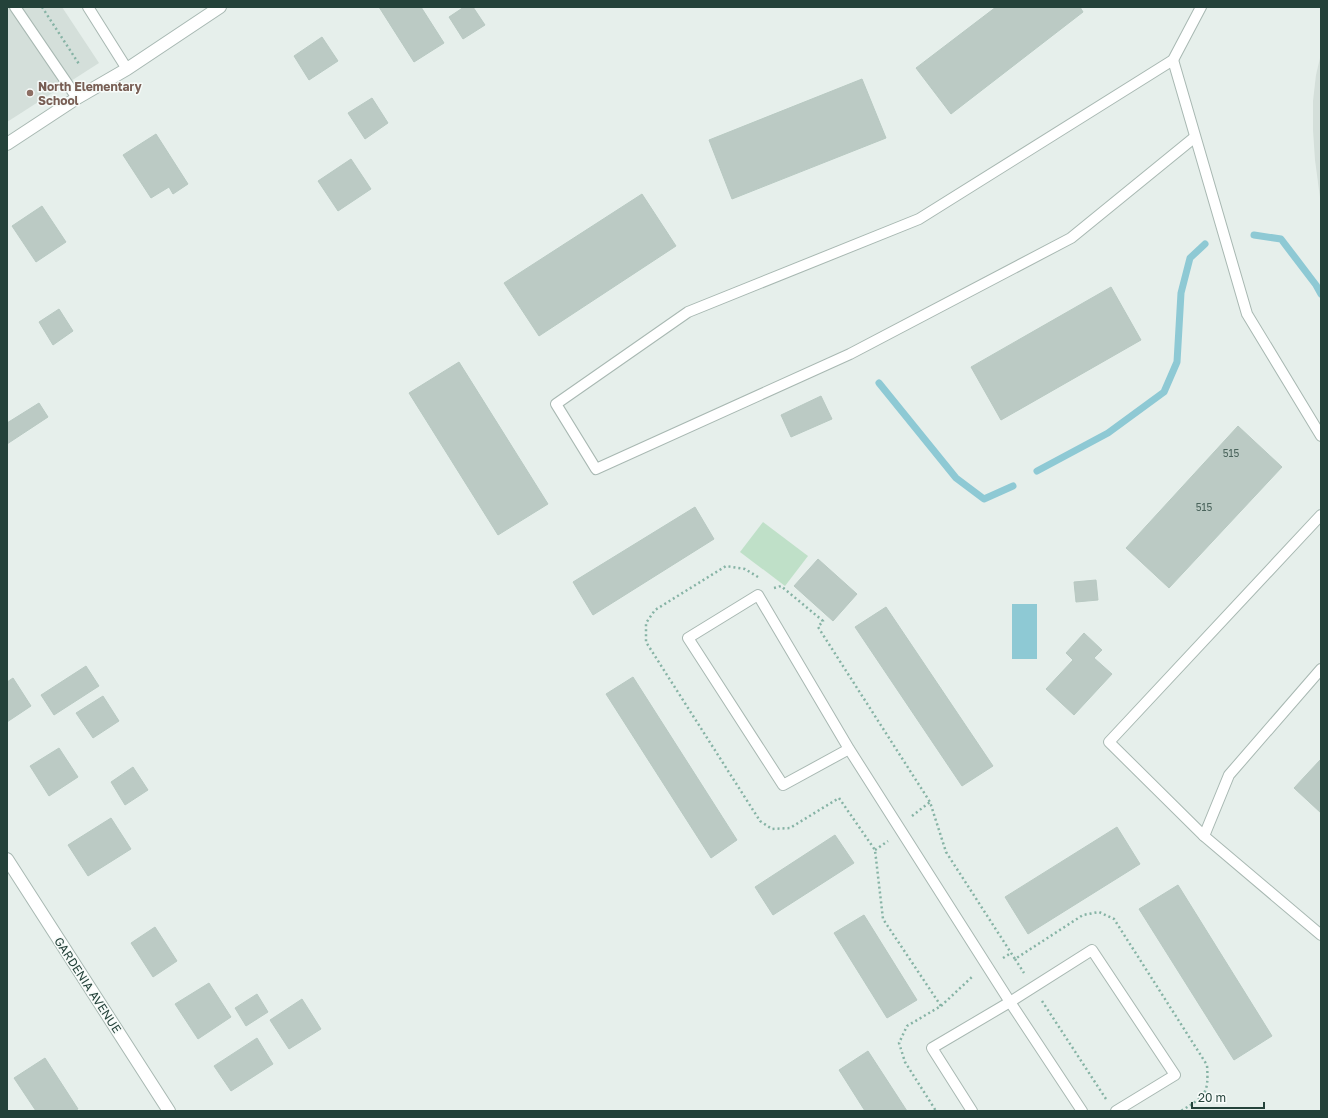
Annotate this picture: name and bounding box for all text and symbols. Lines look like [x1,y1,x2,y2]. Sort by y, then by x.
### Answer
place label: North Elementary School [38,79,142,108]
marker: North Elementary School [25,88,35,98]
house number: 515 [1223,447,1239,459]
house number: 515 [1196,501,1212,513]
street label: GARDENIA AVENUE [51,934,125,1036]
scale bar [1192,1084,1264,1110]
text: 20 m [1198,1090,1226,1105]

